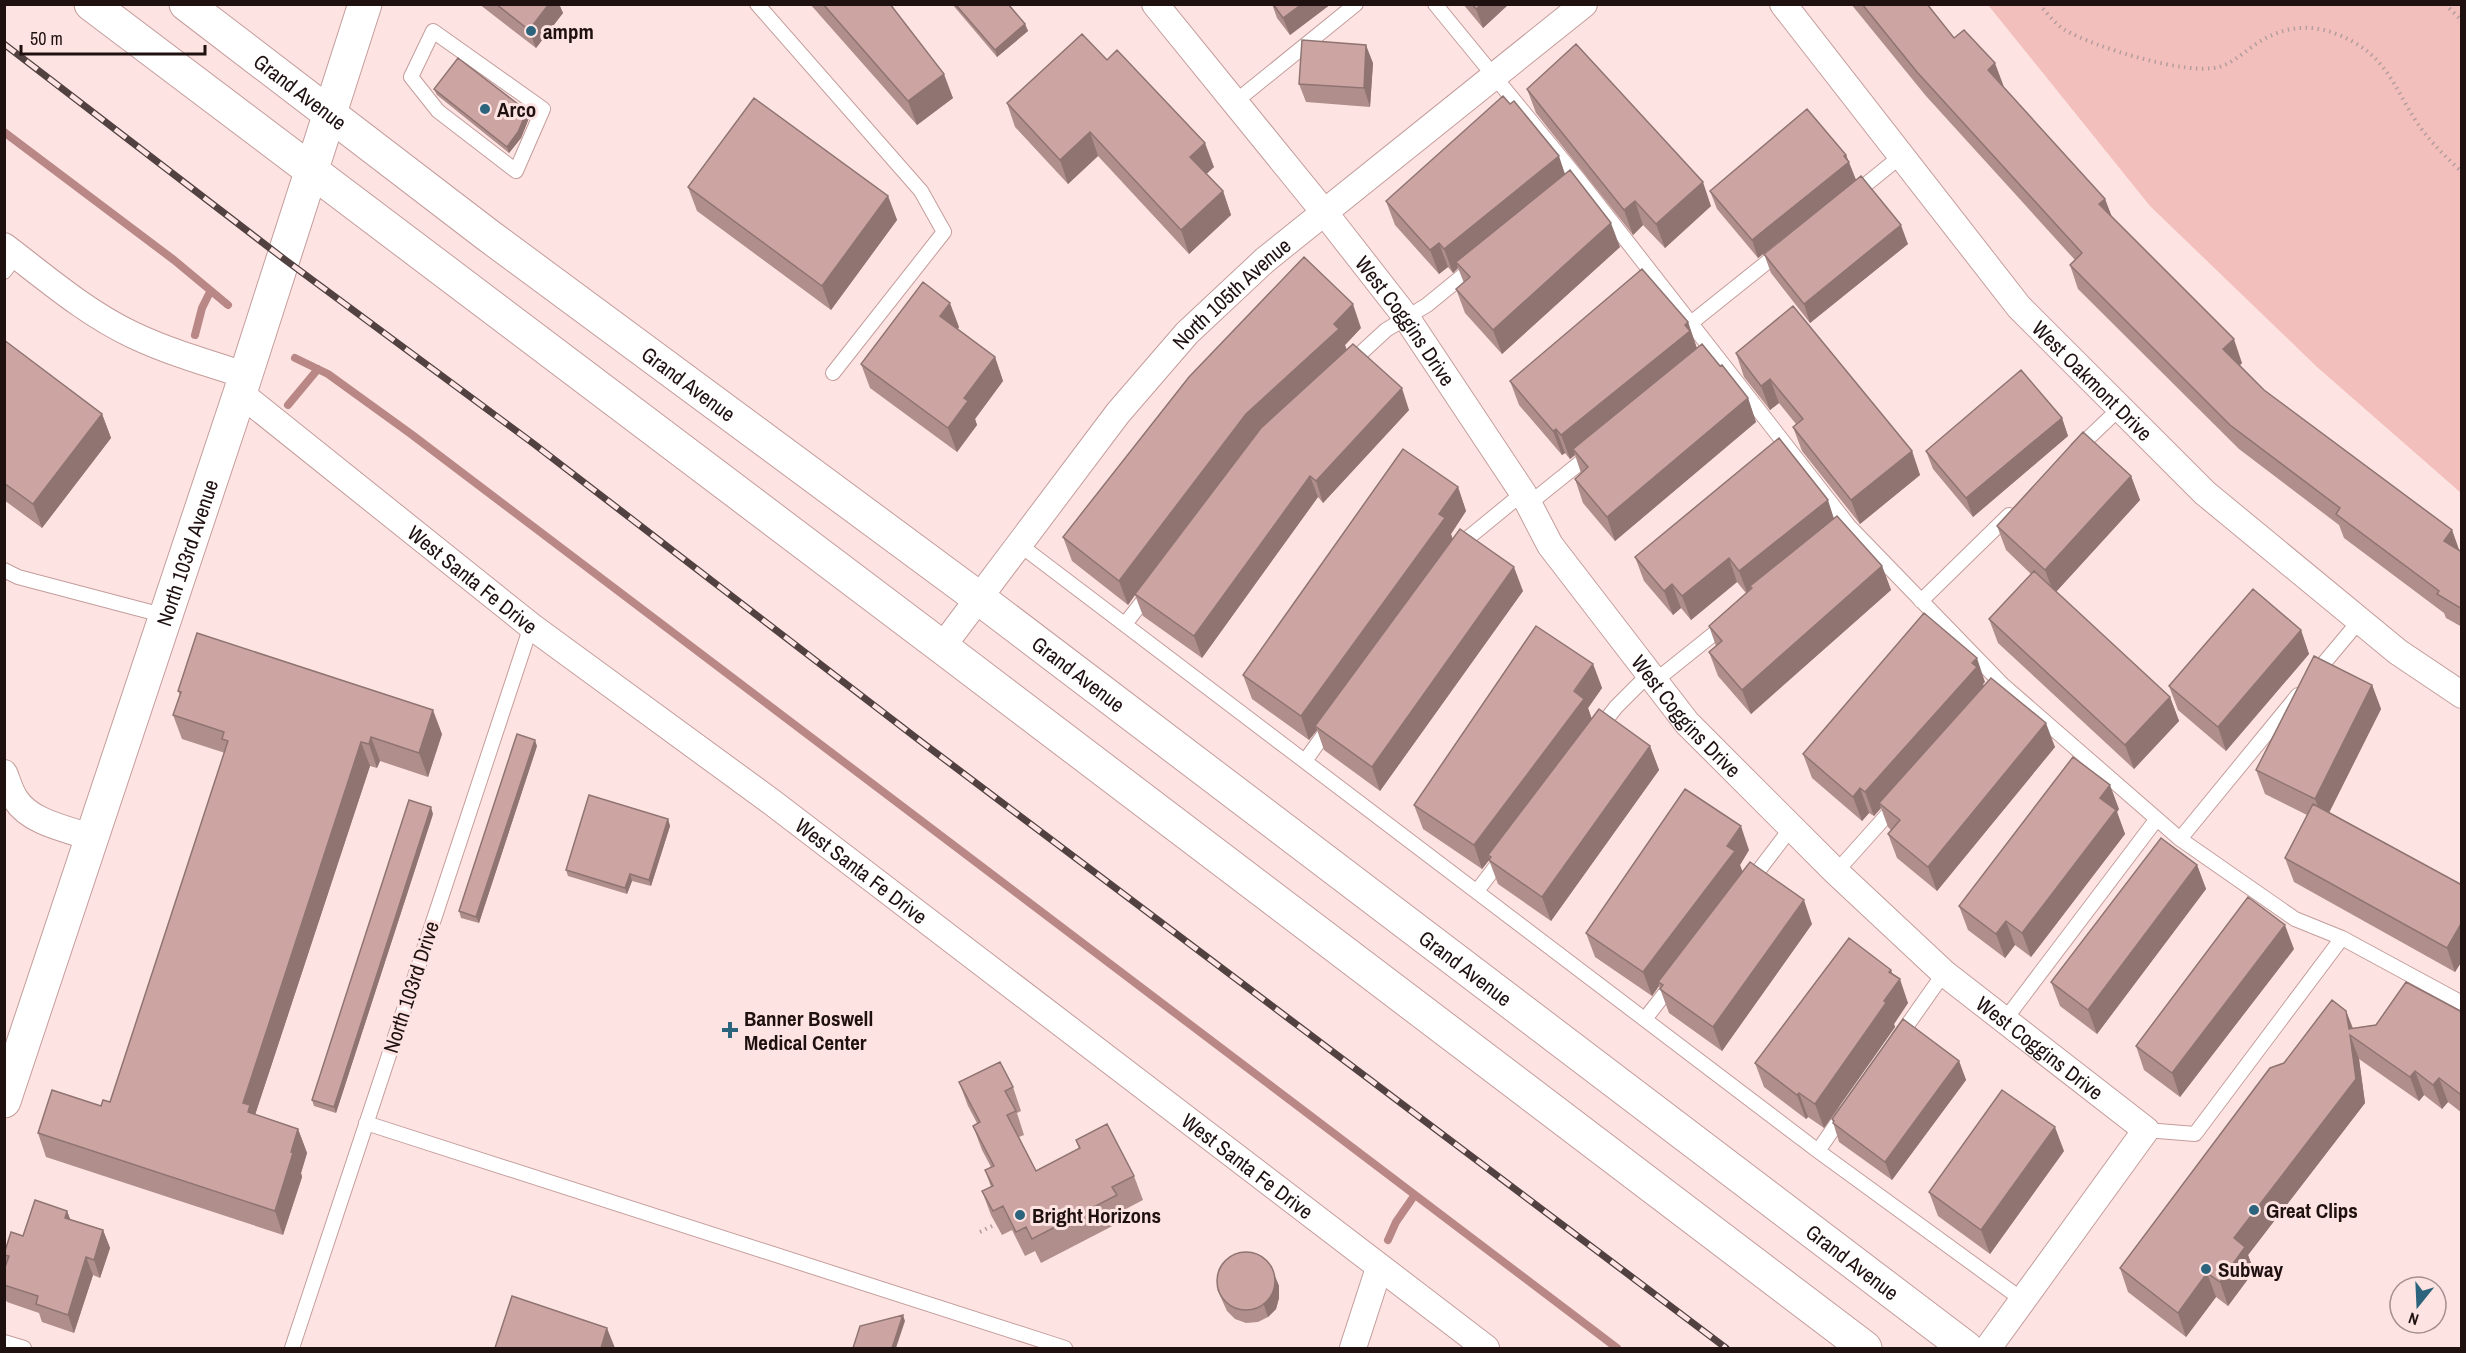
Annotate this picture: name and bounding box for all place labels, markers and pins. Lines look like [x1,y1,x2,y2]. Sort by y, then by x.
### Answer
place label: ampm [543,17,594,46]
marker: ampm [524,24,538,38]
place label: Arco [497,95,536,124]
marker: Arco [478,102,492,116]
place label: Banner Boswell Medical Center [744,1004,873,1057]
marker: Banner Boswell Medical Center [721,1021,739,1039]
place label: Great Clips [2266,1196,2358,1225]
place label: Bright Horizons [1032,1201,1161,1230]
marker: Great Clips [2247,1203,2261,1217]
marker: Bright Horizons [1013,1208,1027,1222]
place label: Subway [2218,1255,2284,1284]
marker: Subway [2199,1262,2213,1276]

